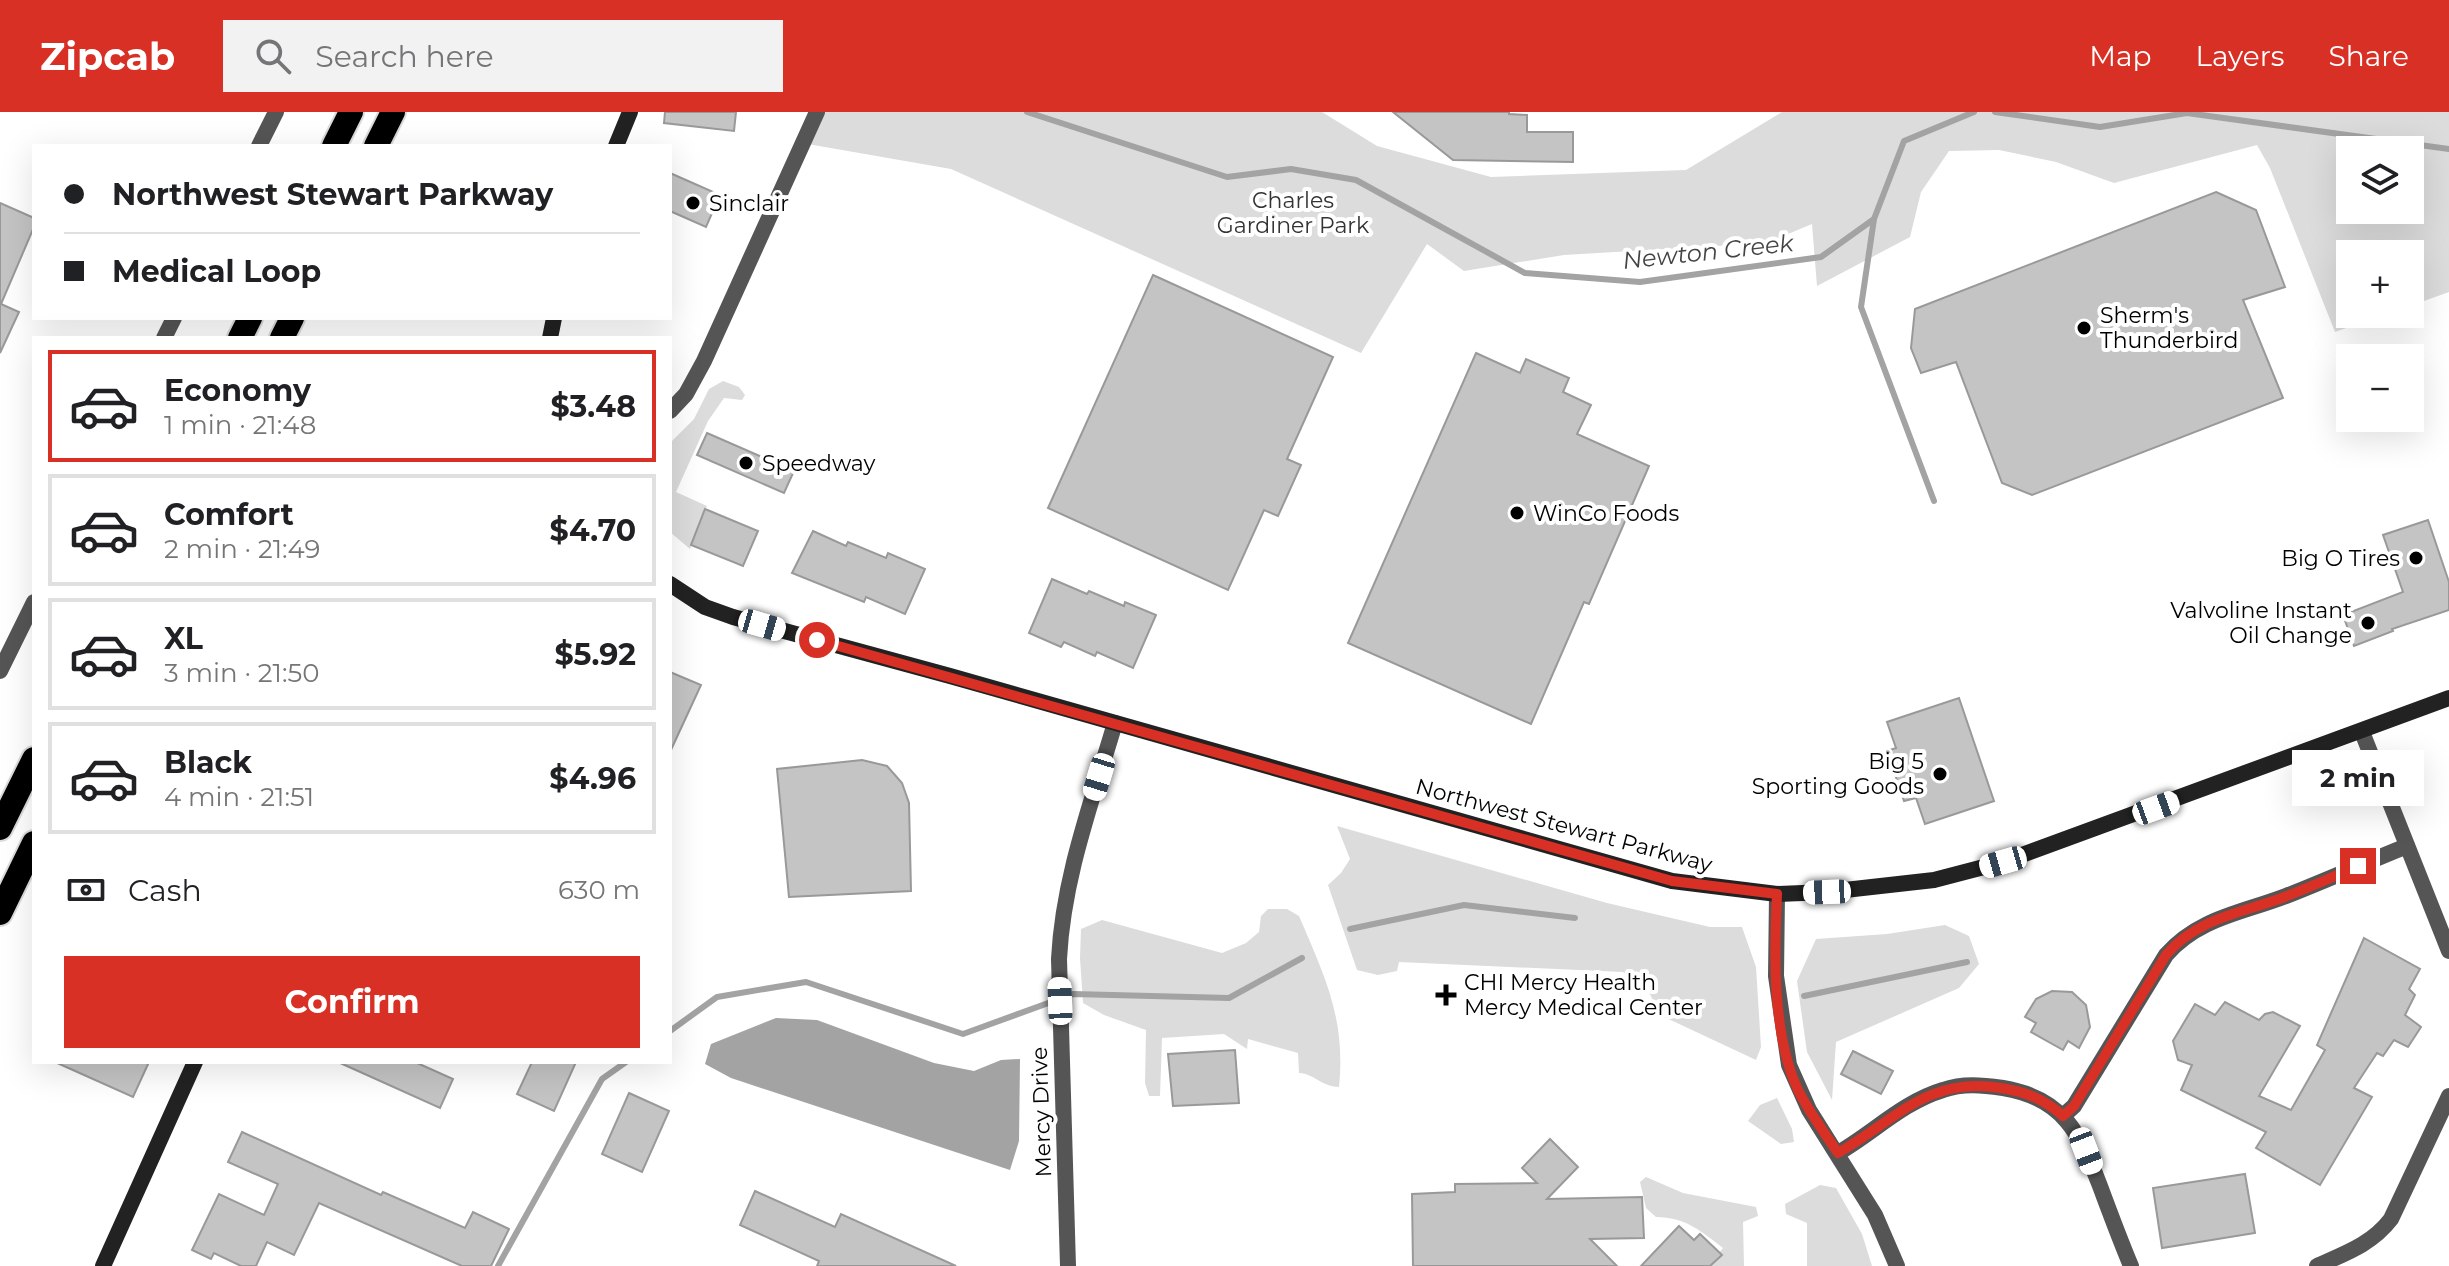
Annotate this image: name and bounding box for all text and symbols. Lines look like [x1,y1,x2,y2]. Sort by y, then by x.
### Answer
search box [223,20,783,92]
text: Zipcab [40,33,175,80]
icon: search [251,34,295,78]
text: Search here [315,38,494,75]
text: Map [2089,39,2152,73]
text: Layers [2196,39,2285,73]
text: Share [2329,39,2409,73]
map controls [2336,136,2424,432]
button: layers [2336,136,2424,224]
text: Northwest Stewart Parkway [112,176,553,213]
park label: Charles Gardiner Park [1217,187,1370,239]
place label: Sinclair [709,190,789,217]
marker: Sinclair [684,194,702,212]
water label: Newton Creek [1621,228,1797,275]
button: + [2336,240,2424,328]
text: Medical Loop [112,253,321,290]
place label: Sherm's Thunderbird [2100,302,2238,354]
marker: Sherm's Thunderbird [2075,319,2093,337]
button: − [2336,344,2424,432]
icon: car [68,370,140,442]
text: Economy [164,372,311,409]
text: $3.48 [551,388,636,425]
text: 1 min · 21:48 [164,409,316,441]
place label: Speedway [762,450,875,477]
marker: Speedway [737,454,755,472]
icon: car [68,494,140,566]
text: Comfort [164,496,294,533]
place label: WinCo Foods [1533,500,1680,527]
marker: WinCo Foods [1508,504,1526,522]
text: $4.70 [550,512,636,549]
text: 2 min · 21:49 [164,533,320,565]
place label: Big O Tires [2281,545,2400,572]
marker: Big O Tires [2407,549,2425,567]
place label: Valvoline Instant Oil Change [2170,597,2352,649]
car [736,607,788,643]
marker: Valvoline Instant Oil Change [2359,614,2377,632]
icon: car [68,618,140,690]
text: XL [164,620,203,657]
route start [799,622,835,658]
text: $5.92 [554,636,636,673]
text: 3 min · 21:50 [164,657,319,689]
icon: car [68,742,140,814]
text: Black [164,744,252,781]
place label: Big 5 Sporting Goods [1752,748,1924,800]
callout: 2 min [2292,750,2424,806]
car [1081,751,1117,803]
text: $4.96 [549,760,636,797]
text: 2 min [2320,762,2396,794]
marker: Big 5 Sporting Goods [1931,765,1949,783]
street label: Northwest Stewart Parkway [1413,773,1715,878]
text: 4 min · 21:51 [164,781,314,813]
car [2129,789,2183,827]
car [1977,844,2029,880]
route end [2340,848,2376,884]
icon: cash [64,868,108,912]
text: Cash [128,872,202,909]
text: 630 m [558,874,640,906]
car [1803,879,1851,905]
button: Confirm [64,956,640,1048]
place label: CHI Mercy Health Mercy Medical Center [1464,969,1703,1021]
car [1047,977,1073,1025]
marker: CHI Mercy Health Mercy Medical Center [1435,984,1457,1006]
street label: Mercy Drive [1026,1046,1057,1178]
car [2066,1124,2106,1178]

